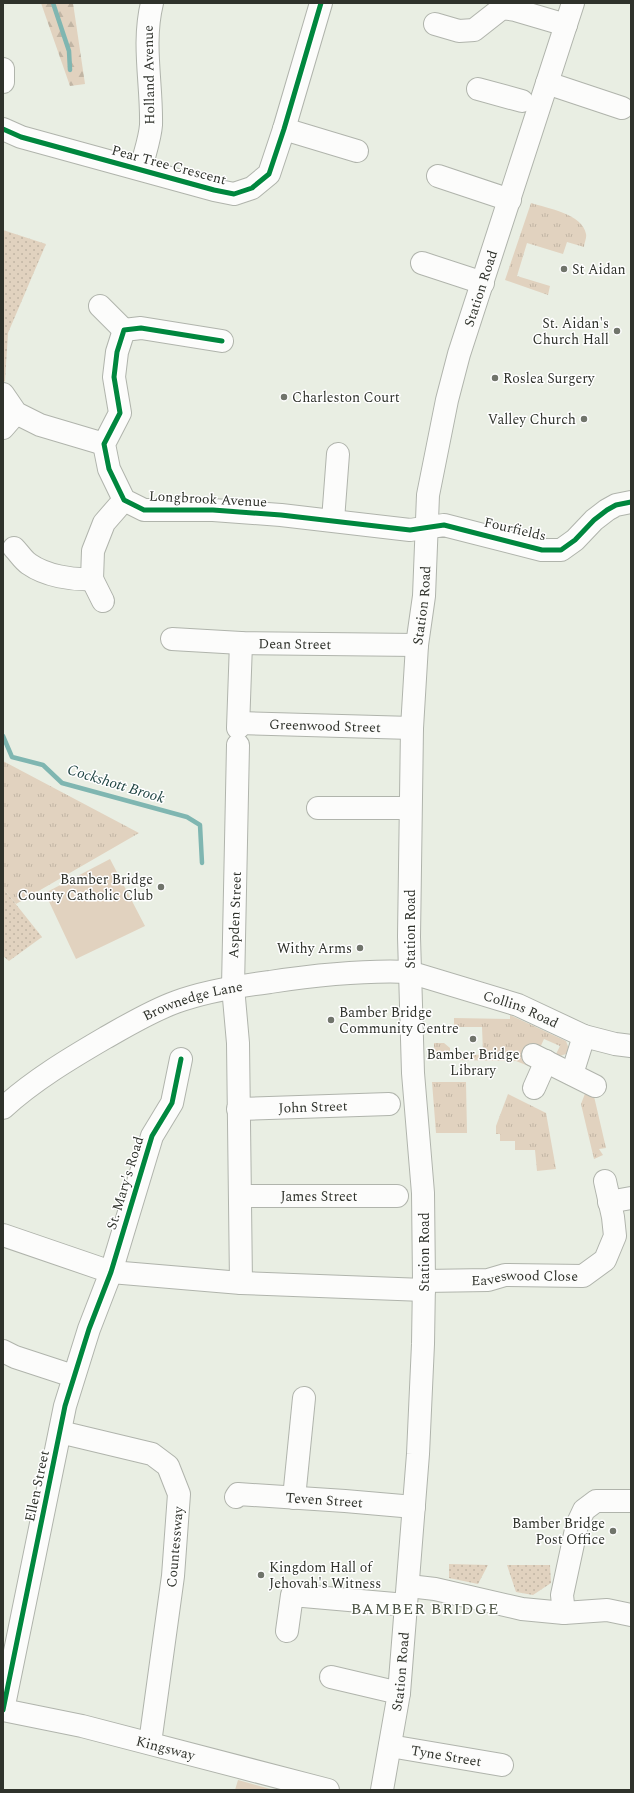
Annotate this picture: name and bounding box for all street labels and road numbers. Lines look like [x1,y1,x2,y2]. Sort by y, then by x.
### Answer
street label: Holland Avenue [138,25,160,125]
street label: Pear Tree Crescent [109,140,229,190]
street label: Station Road [458,247,503,329]
street label: Longbrook Avenue [148,485,268,513]
street label: Fourfields [482,512,548,546]
street label: Station Road [407,565,436,646]
street label: Dean Street [258,633,332,655]
street label: Greenwood Street [269,713,381,738]
street label: Aspden Street [223,871,247,959]
street label: Station Road [400,889,421,969]
street label: Brownedge Lane [139,975,244,1026]
street label: Collins Road [481,985,562,1033]
street label: John Street [278,1095,348,1118]
street label: St. Mary's Road [101,1134,149,1232]
street label: James Street [280,1186,358,1207]
street label: Station Road [414,1212,435,1292]
street label: Eaveswood Close [471,1265,578,1291]
street label: Ellen Street [19,1448,55,1524]
street label: Teven Street [285,1487,364,1513]
street label: Countessway [161,1504,189,1588]
street label: Station Road [386,1631,414,1713]
street label: Kingsway [134,1730,199,1766]
street label: Tyne Street [409,1739,483,1772]

